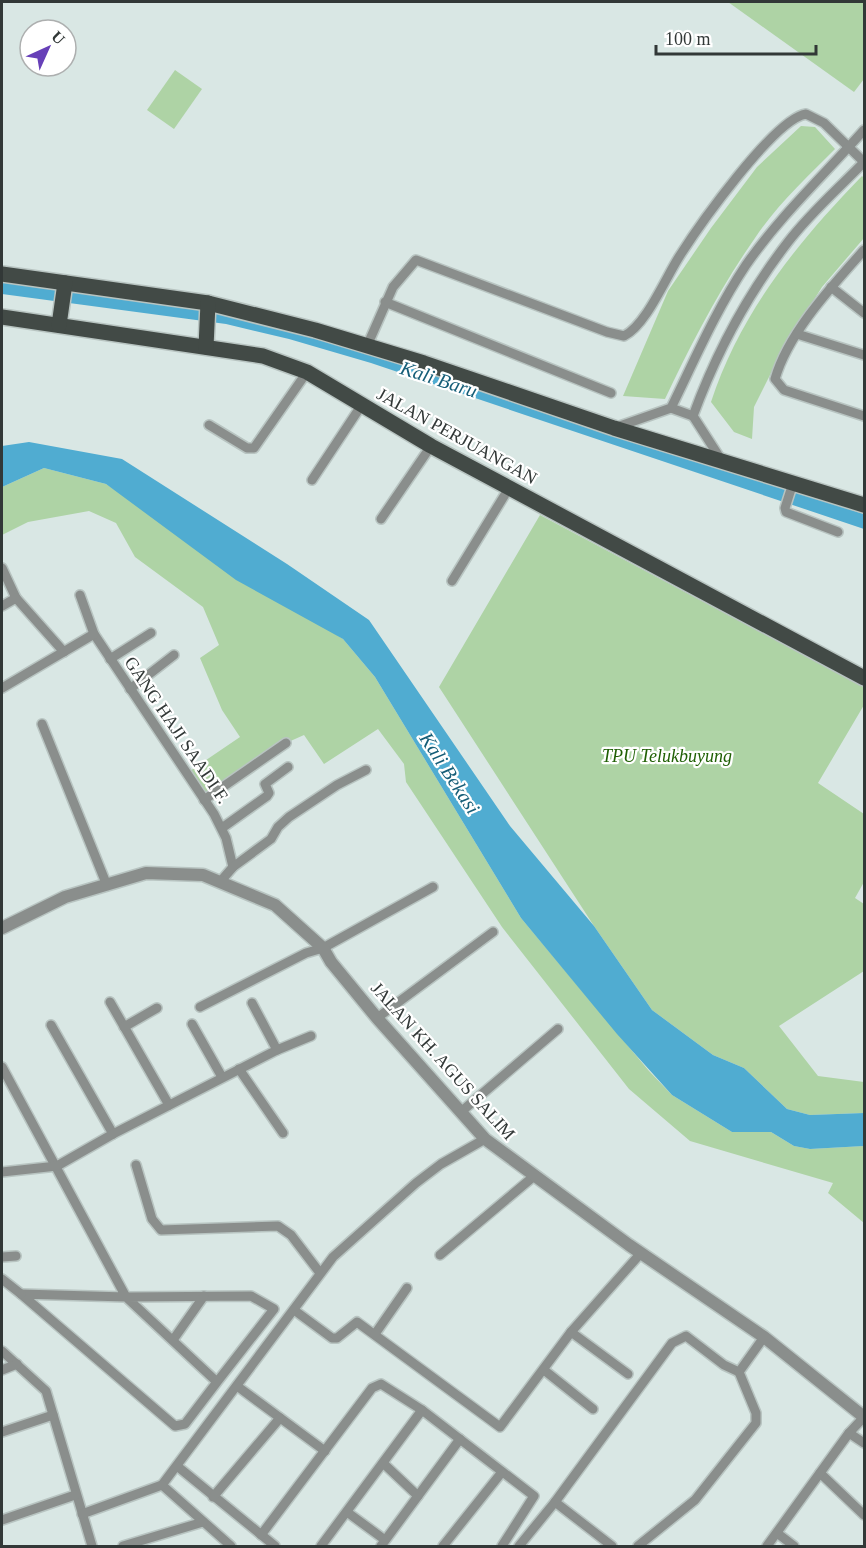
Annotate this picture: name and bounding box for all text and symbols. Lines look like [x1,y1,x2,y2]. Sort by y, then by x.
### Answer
north arrow [18,18,78,78]
scale bar [656,18,816,56]
text: U [48,28,69,48]
text: 100 m [665,29,711,49]
water label: Kali Baru [397,356,480,402]
street label: JALAN PERJUANGAN [374,384,540,488]
street label: GANG HAJI SAADI F. [120,653,234,807]
water label: Kali Bekasi [415,727,484,818]
park label: TPU Telukbuyung [602,746,732,766]
street label: JALAN KH. AGUS SALIM [367,978,519,1144]

